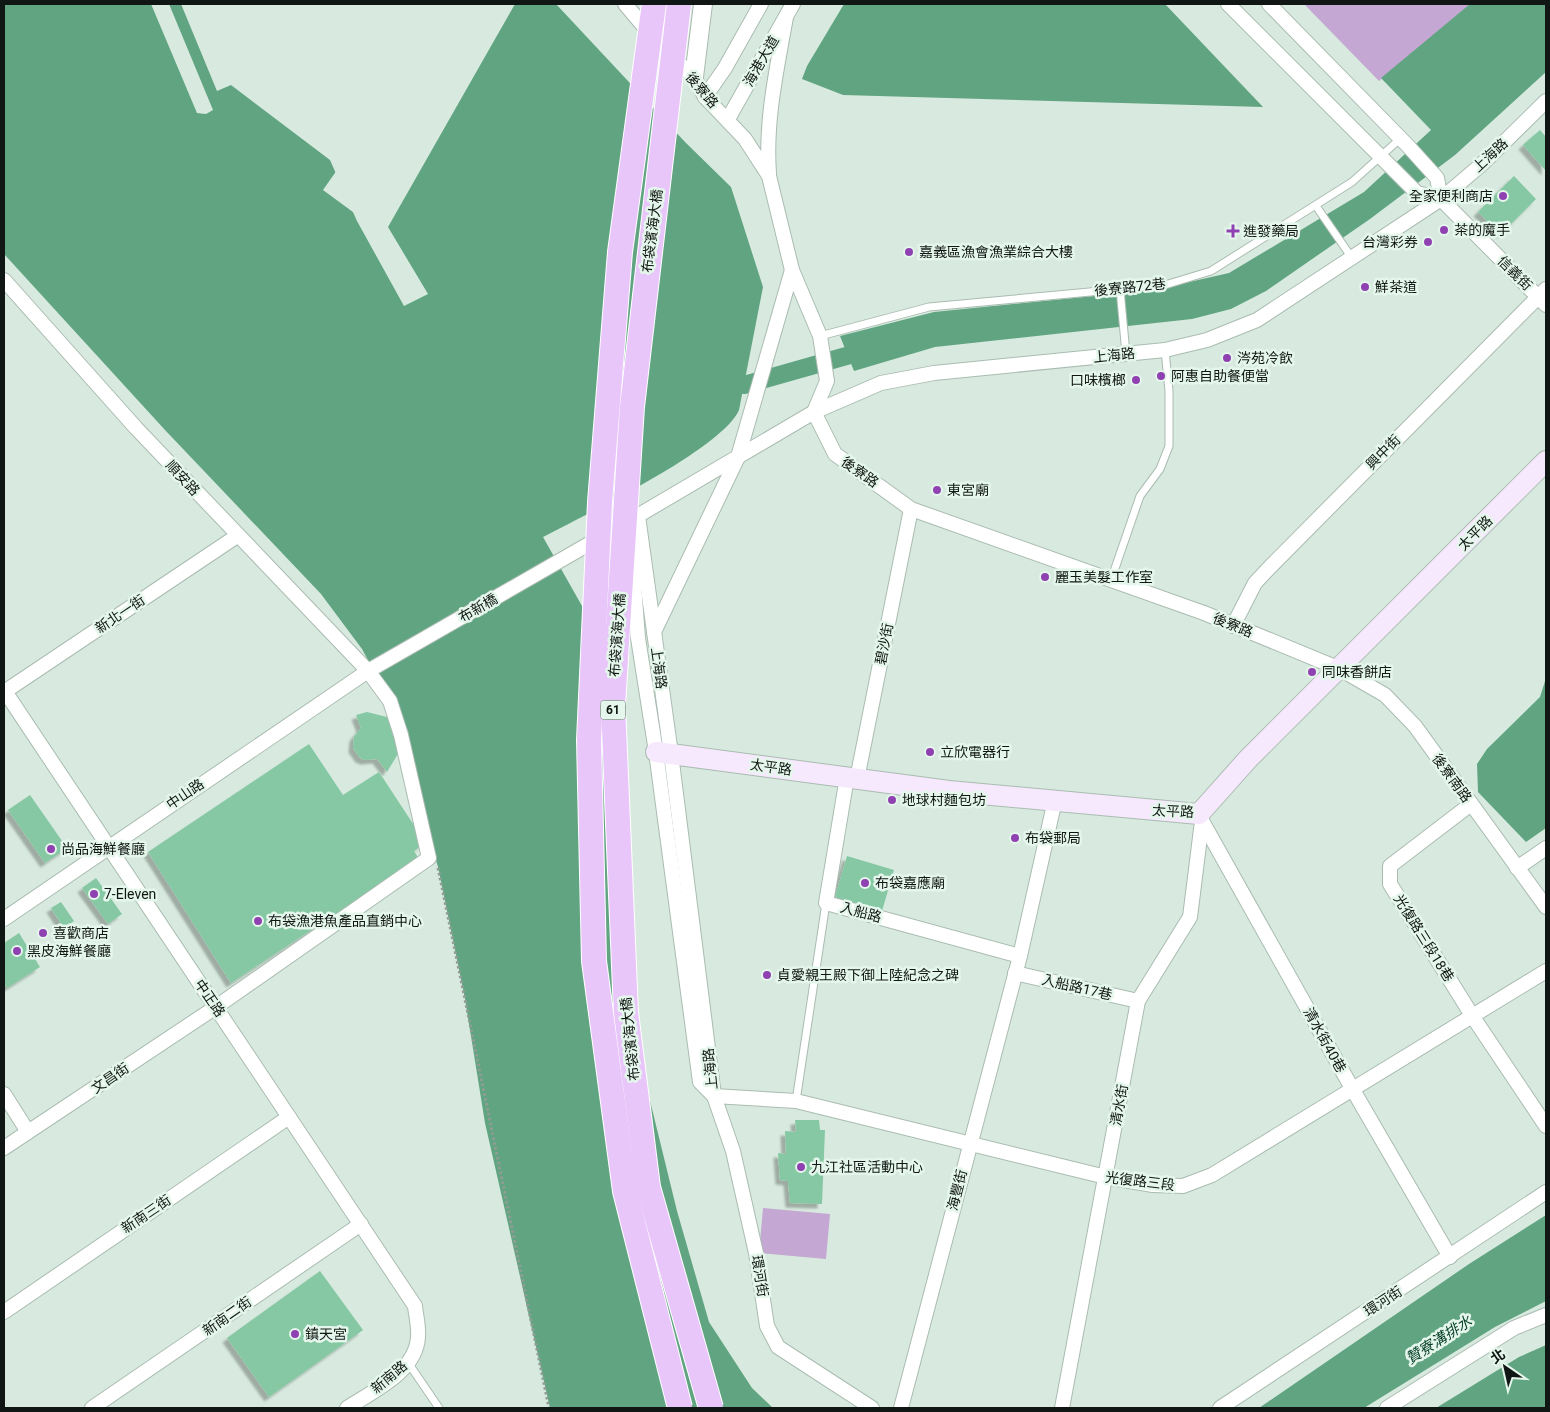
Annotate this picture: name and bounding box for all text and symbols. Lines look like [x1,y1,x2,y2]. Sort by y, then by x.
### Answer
street label: 海港大道 [740,33,782,89]
street label: 後寮路 [682,69,722,111]
street label: 上海路 [1469,135,1511,175]
street label: 布袋濱海大橋 [639,188,665,274]
place label: 全家便利商店 [1409,188,1493,204]
marker: 全家便利商店 [1497,190,1509,202]
place label: 茶的魔手 [1454,222,1510,238]
place label: 進發藥局 [1243,223,1299,239]
marker: 茶的魔手 [1438,224,1450,236]
marker: 進發藥局 [1227,225,1239,237]
place label: 台灣彩券 [1362,234,1418,250]
marker: 台灣彩券 [1422,236,1434,248]
place label: 嘉義區漁會漁業綜合大樓 [919,244,1073,260]
marker: 嘉義區漁會漁業綜合大樓 [903,246,915,258]
street label: 信義街 [1494,252,1536,294]
street label: 後寮路72巷 [1093,275,1167,299]
place label: 鮮茶道 [1375,279,1417,295]
marker: 鮮茶道 [1359,281,1371,293]
street label: 上海路 [1092,345,1136,365]
place label: 涔苑冷飲 [1237,350,1293,366]
marker: 涔苑冷飲 [1221,352,1233,364]
place label: 阿惠自助餐便當 [1171,368,1269,384]
marker: 阿惠自助餐便當 [1155,370,1167,382]
place label: 口味檳榔 [1070,372,1126,388]
marker: 口味檳榔 [1130,374,1142,386]
street label: 興中街 [1362,431,1404,473]
street label: 後寮路 [838,453,882,491]
street label: 順安路 [163,457,203,499]
place label: 東宮廟 [947,482,989,498]
marker: 東宮廟 [931,484,943,496]
street label: 太平路 [1454,512,1496,554]
place label: 麗玉美髮工作室 [1055,569,1153,585]
marker: 麗玉美髮工作室 [1039,571,1051,583]
street label: 布新橋 [456,591,500,625]
street label: 新北一街 [92,592,148,636]
street label: 布袋濱海大橋 [606,593,628,677]
street label: 後寮路 [1211,610,1255,640]
street label: 碧沙街 [872,622,896,666]
street label: 上海路 [648,646,670,690]
place label: 同味香餅店 [1322,664,1392,680]
marker: 同味香餅店 [1306,666,1318,678]
road number: 61 [600,700,626,720]
place label: 立欣電器行 [940,744,1010,760]
marker: 立欣電器行 [924,746,936,758]
street label: 後寮南路 [1429,751,1475,805]
street label: 太平路 [749,756,793,778]
street label: 中山路 [163,776,207,812]
place label: 地球村麵包坊 [902,792,986,808]
marker: 地球村麵包坊 [886,794,898,806]
street label: 太平路 [1152,802,1194,820]
place label: 布袋郵局 [1025,830,1081,846]
marker: 布袋郵局 [1009,832,1021,844]
place label: 尚品海鮮餐廳 [61,841,145,857]
marker: 尚品海鮮餐廳 [45,843,57,855]
place label: 布袋嘉應廟 [875,875,945,891]
marker: 布袋嘉應廟 [859,877,871,889]
place label: 7-Eleven [104,886,156,902]
marker: 7-Eleven [88,888,100,900]
street label: 光復路三段18巷 [1391,891,1457,985]
street label: 入船路 [839,899,883,925]
place label: 布袋漁港魚產品直銷中心 [268,913,422,929]
marker: 布袋漁港魚產品直銷中心 [252,915,264,927]
place label: 喜歡商店 [53,925,109,941]
marker: 喜歡商店 [37,927,49,939]
place label: 黑皮海鮮餐廳 [27,943,111,959]
marker: 黑皮海鮮餐廳 [11,945,23,957]
place label: 貞愛親王殿下御上陸紀念之碑 [777,967,959,983]
marker: 貞愛親王殿下御上陸紀念之碑 [761,969,773,981]
street label: 入船路17巷 [1040,971,1114,1003]
street label: 中正路 [192,976,228,1020]
street label: 布袋濱海大橋 [618,996,642,1082]
street label: 清水街40巷 [1301,1005,1349,1075]
street label: 上海路 [700,1047,720,1091]
street label: 文昌街 [88,1060,132,1096]
street label: 清水街 [1107,1083,1131,1127]
place label: 九江社區活動中心 [811,1159,923,1175]
marker: 九江社區活動中心 [795,1161,807,1173]
street label: 海豐街 [944,1168,970,1212]
street label: 光復路三段 [1104,1169,1176,1193]
street label: 新南三街 [118,1192,174,1236]
street label: 環河街 [749,1254,771,1298]
street label: 環河街 [1361,1283,1405,1319]
street label: 新南二街 [199,1293,255,1339]
water label: 贊寮溝排水 [1403,1311,1476,1368]
place label: 鎮天宮 [305,1326,347,1342]
marker: 鎮天宮 [289,1328,301,1340]
north arrow [1480,1342,1530,1392]
text: 北 [1487,1346,1508,1367]
street label: 新南路 [368,1357,410,1397]

